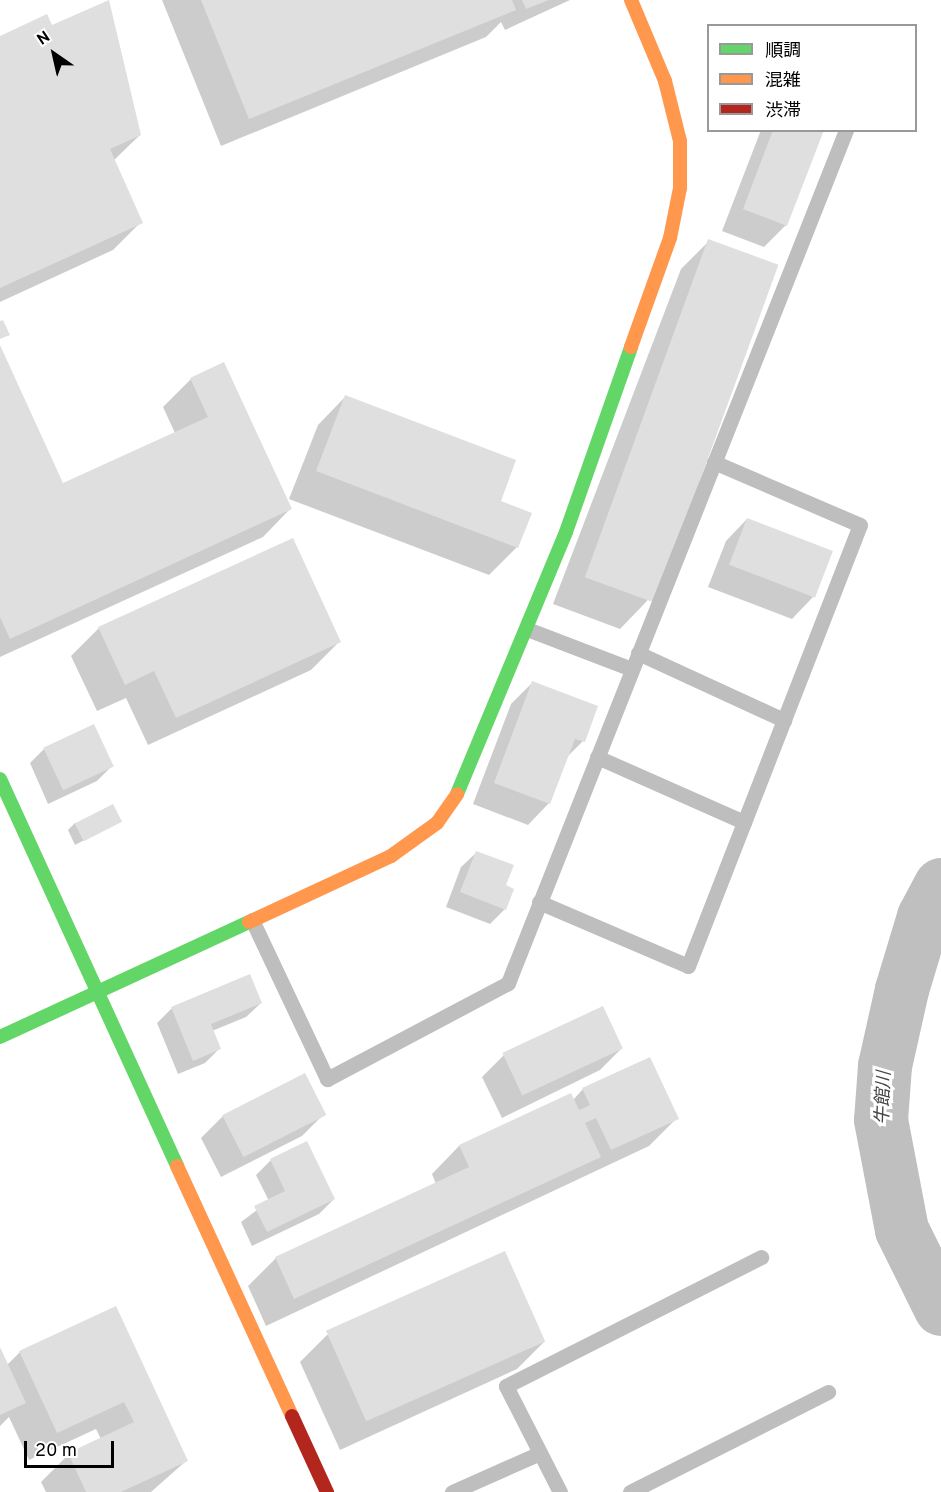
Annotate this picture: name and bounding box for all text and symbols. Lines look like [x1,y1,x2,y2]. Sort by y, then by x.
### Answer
north arrow [24,24,84,84]
legend [707,24,917,132]
text: N [34,28,54,51]
text: 順調 [765,40,801,63]
text: 混雑 [765,70,801,93]
text: 渋滞 [765,100,801,123]
water label: 牛館川 [873,1071,897,1125]
scale bar [27,1429,117,1467]
text: 20 m [35,1440,77,1463]

